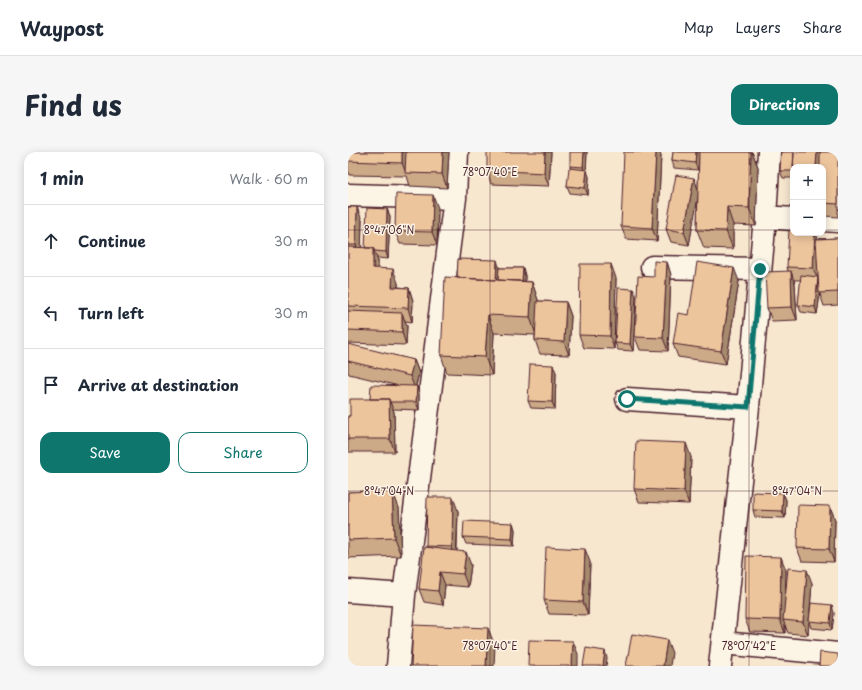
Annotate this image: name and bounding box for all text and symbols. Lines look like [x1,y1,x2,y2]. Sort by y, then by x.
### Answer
text: Waypost [20,14,104,42]
text: Map [684,17,714,38]
text: Layers [736,17,781,38]
text: Share [803,17,842,38]
text: Find us [24,83,122,126]
button: Directions [731,84,838,125]
text: 78°07'40"E [462,164,518,179]
map controls [790,164,826,236]
button: + [790,164,826,200]
text: 1 min [40,165,84,191]
text: Walk · 60 m [230,169,308,188]
button: − [790,200,826,236]
text: 8°47'06"N [364,222,414,237]
text: Continue [78,229,146,252]
icon: ahead [40,230,62,252]
text: 30 m [274,231,308,250]
route end [751,260,769,278]
text: Turn left [78,301,144,324]
icon: left [40,302,62,324]
text: 30 m [274,303,308,322]
text: Arrive at destination [78,373,239,396]
icon: arrive [40,374,62,396]
route start [618,390,636,408]
button: Save [40,432,170,473]
button: Share [178,432,308,473]
text: 8°47'04"N [364,483,414,498]
text: 8°47'04"N [772,483,822,498]
text: 78°07'40"E [462,638,518,653]
text: 78°07'42"E [722,638,776,653]

